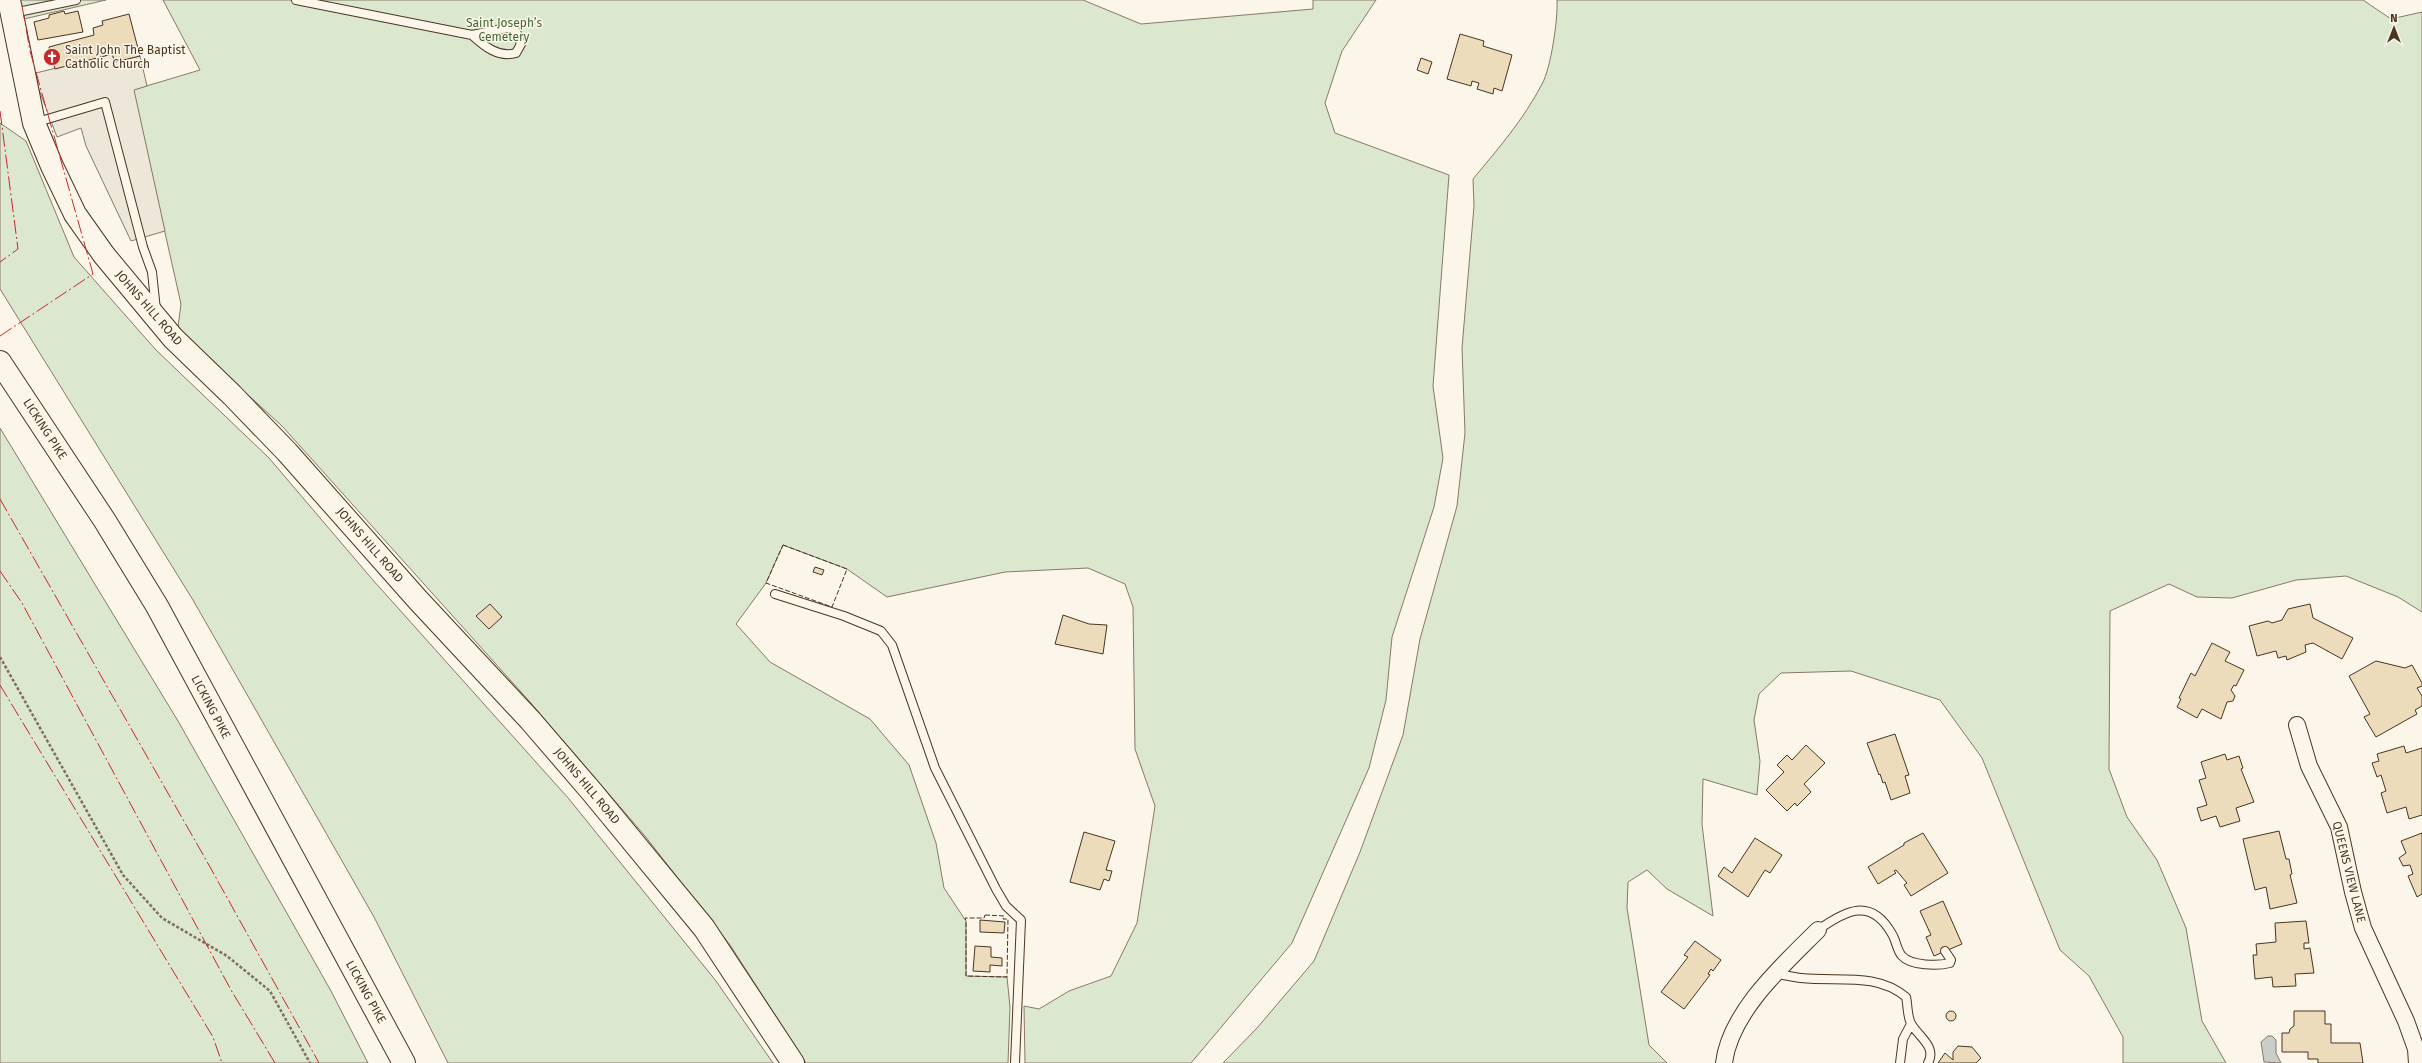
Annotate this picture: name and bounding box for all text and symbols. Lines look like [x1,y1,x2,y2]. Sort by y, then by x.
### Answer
north arrow [2374,8,2414,48]
text: N [2390,12,2398,25]
park label: Saint Joseph’s Cemetery [466,16,542,44]
place label: Saint John The Baptist Catholic Church [65,43,186,71]
church icon: Saint John The Baptist Catholic Church [42,47,62,67]
street label: JOHNS HILL ROAD [113,268,186,349]
street label: LICKING PIKE [20,396,70,462]
street label: JOHNS HILL ROAD [334,505,407,586]
street label: LICKING PIKE [188,673,234,741]
street label: JOHNS HILL ROAD [551,745,623,827]
street label: QUEENS VIEW LANE [2330,820,2368,924]
street label: LICKING PIKE [343,958,389,1026]

